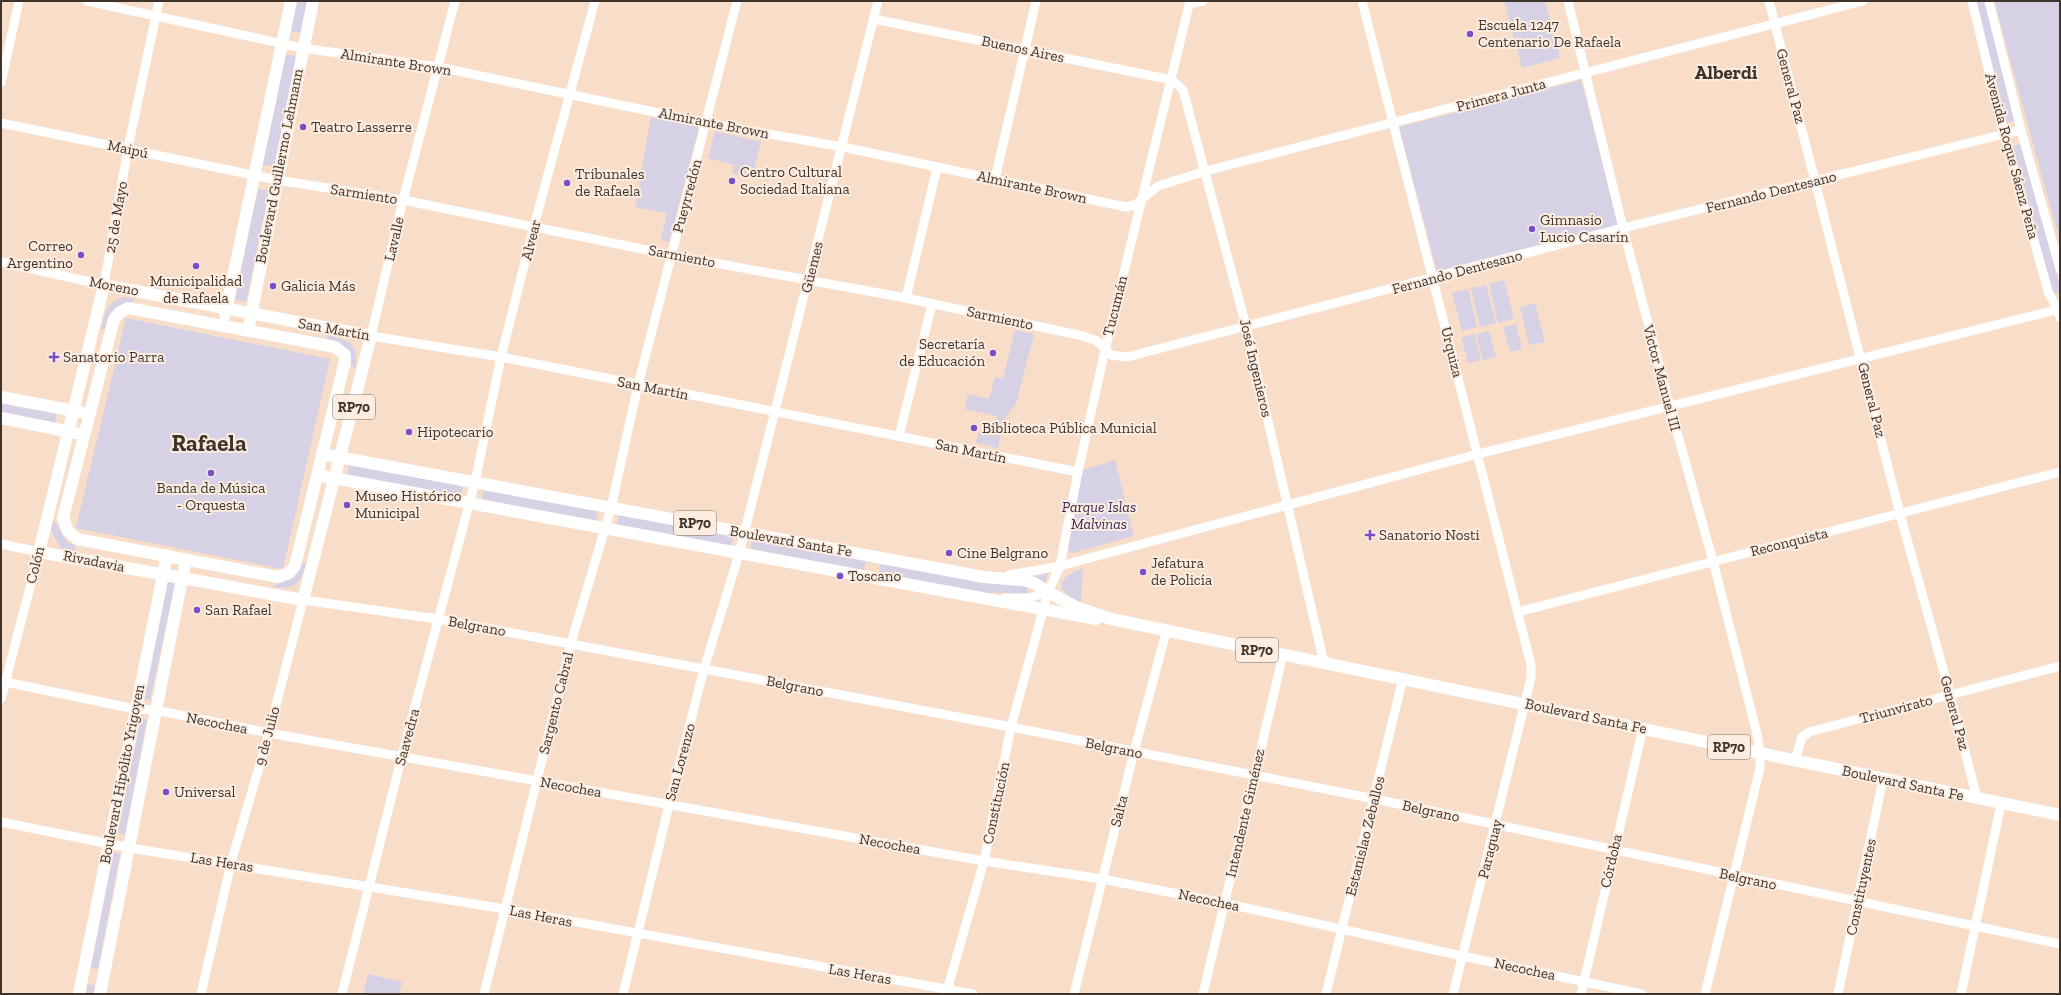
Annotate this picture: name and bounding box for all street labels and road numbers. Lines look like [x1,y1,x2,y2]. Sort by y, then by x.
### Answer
street label: Buenos Aires [980,31,1066,67]
street label: Almirante Brown [339,44,453,80]
street label: General Paz [1772,47,1810,125]
street label: Boulevard Guillermo Lehmann [251,67,307,265]
street label: Avenida Roque Sáenz Peña [1981,71,2043,241]
street label: Primera Junta [1454,74,1548,116]
street label: Almirante Brown [657,103,771,143]
street label: Maipú [106,136,151,162]
street label: Pueyrredón [669,157,706,235]
street label: Almirante Brown [975,167,1089,208]
street label: Fernando Dentesano [1704,167,1839,217]
street label: 25 de Mayo [101,179,131,254]
street label: Sarmiento [329,180,399,208]
street label: Lavalle [380,215,408,263]
street label: Alvear [517,218,545,262]
street label: Güemes [797,239,827,295]
street label: Sarmiento [647,241,717,271]
street label: Fernando Dentesano [1390,246,1524,298]
street label: Moreno [88,272,141,300]
street label: Tucumán [1099,273,1131,338]
street label: Sarmiento [965,302,1035,334]
street label: San Martín [297,314,372,344]
street label: José Ingenieros [1236,317,1276,419]
street label: Victor Manuel III [1639,322,1685,433]
street label: Urquiza [1437,325,1467,379]
street label: General Paz [1854,361,1890,439]
street label: San Martín [616,372,691,404]
road number: RP70 [333,395,375,419]
street label: San Martín [934,435,1009,467]
road number: RP70 [674,511,716,535]
street label: Boulevard Santa Fe [728,521,854,561]
street label: Reconquista [1748,524,1830,560]
street label: Colón [22,544,48,585]
street label: Rivadavia [62,546,126,576]
street label: Belgrano [447,612,507,640]
road number: RP70 [1236,638,1278,662]
street label: Sargento Cabral [535,650,577,756]
street label: Belgrano [765,672,826,700]
street label: General Paz [1936,674,1974,752]
street label: Boulevard Hipólito Yrigoyen [96,682,148,865]
street label: Triunvirato [1858,691,1935,727]
street label: Boulevard Santa Fe [1524,694,1648,738]
street label: 9 de Julio [250,704,284,768]
street label: Saavedra [391,706,423,768]
street label: Necochea [185,708,249,738]
street label: San Lorenzo [661,721,699,803]
street label: Belgrano [1084,734,1145,762]
road number: RP70 [1708,735,1750,759]
street label: Intendente Giménez [1221,747,1269,879]
street label: Constitución [978,760,1014,846]
street label: Boulevard Santa Fe [1841,761,1965,805]
street label: Necochea [539,773,603,801]
street label: Estanislao Zeballos [1341,774,1389,898]
street label: Salta [1106,793,1132,829]
street label: Belgrano [1401,796,1462,826]
street label: Paraguay [1474,817,1506,881]
street label: Necochea [858,830,922,858]
street label: Córdoba [1596,832,1626,890]
street label: Constituyentes [1842,837,1880,937]
street label: Las Heras [189,848,255,876]
street label: Belgrano [1718,864,1779,894]
street label: Necochea [1177,885,1241,915]
street label: Las Heras [508,901,574,931]
street label: Necochea [1493,954,1557,984]
street label: Las Heras [827,960,893,988]

